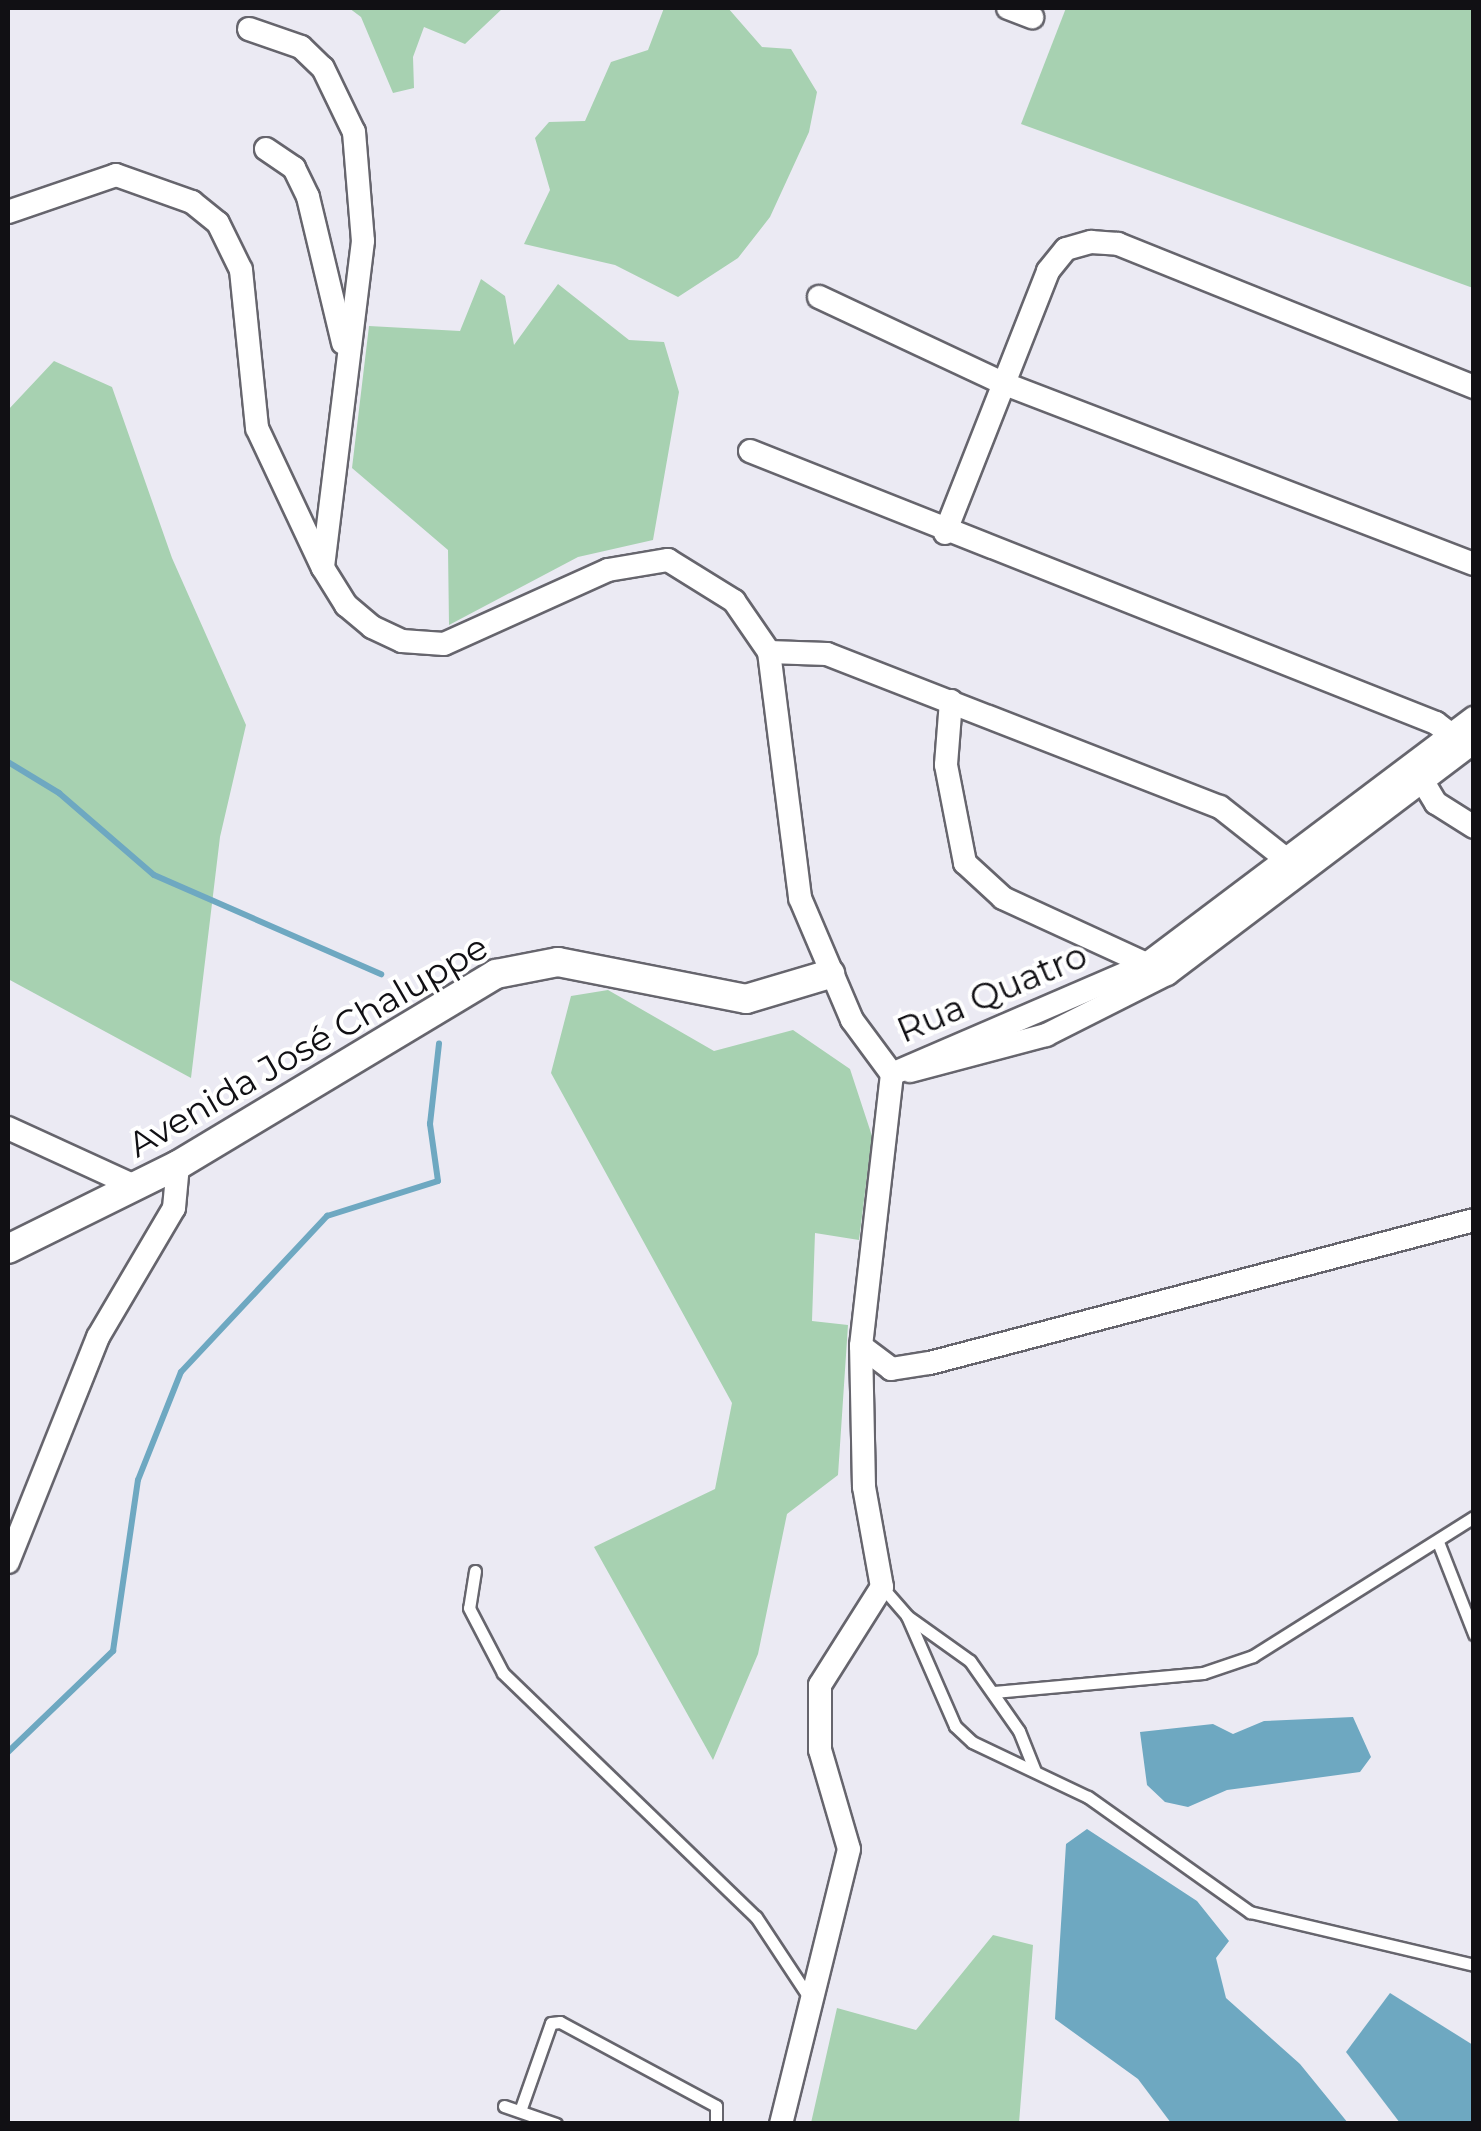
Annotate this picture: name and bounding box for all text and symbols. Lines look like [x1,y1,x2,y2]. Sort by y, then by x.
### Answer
street label: Avenida José Chaluppe [121,926,495,1166]
street label: Rua Quatro [891,934,1093,1052]

